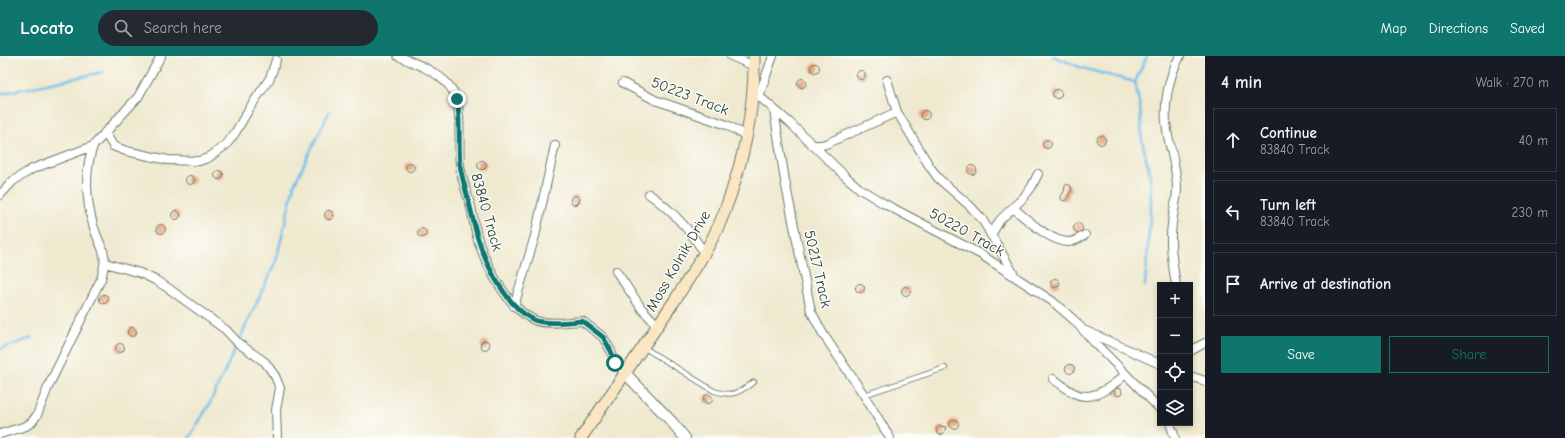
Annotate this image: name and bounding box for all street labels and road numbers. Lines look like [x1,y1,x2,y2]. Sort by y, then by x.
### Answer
street label: 50223 Track [649,73,732,119]
street label: 83840 Track [467,171,507,254]
street label: 50220 Track [926,204,1008,260]
street label: Moss Kolnik Drive [642,207,714,315]
street label: 50217 Track [800,229,836,310]

